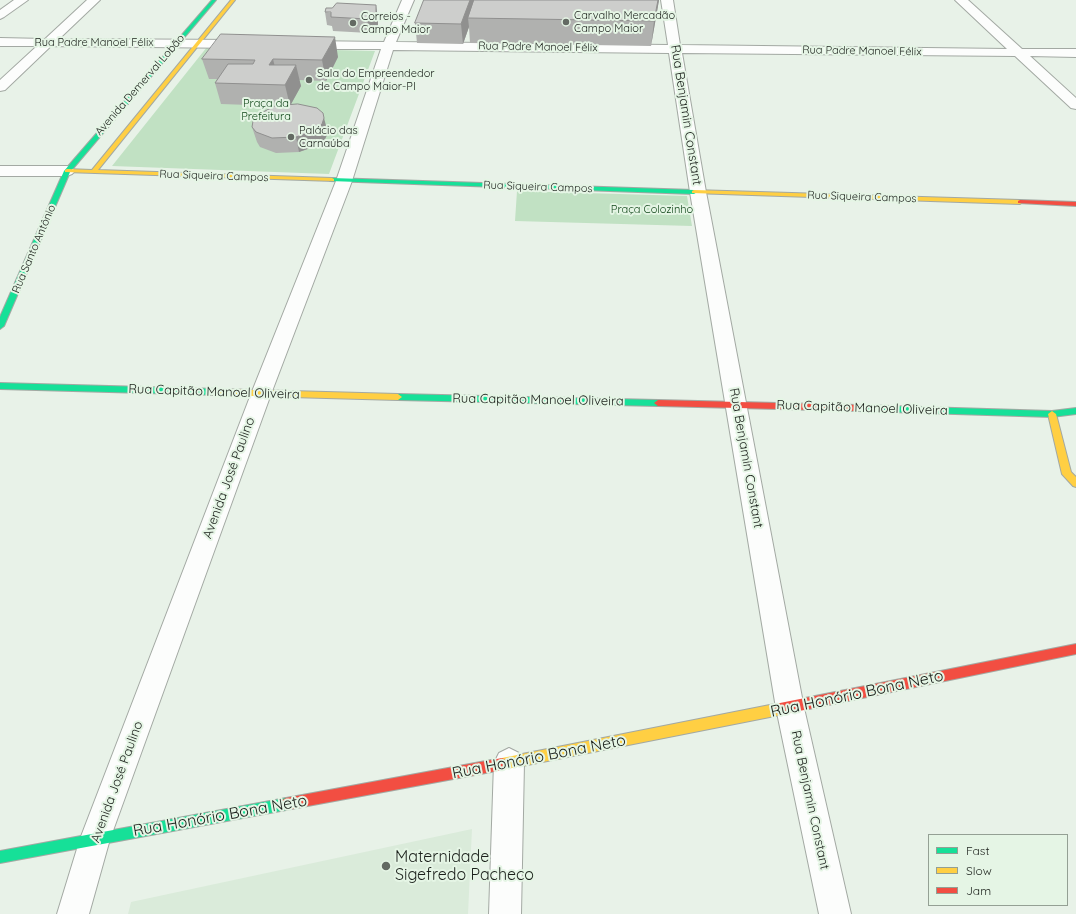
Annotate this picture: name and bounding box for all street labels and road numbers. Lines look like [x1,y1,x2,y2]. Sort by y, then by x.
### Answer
street label: Avenida Demerval Lobão [93,32,187,138]
street label: Rua Padre Manoel Félix [34,36,154,50]
street label: Rua Padre Manoel Félix [478,39,598,55]
street label: Rua Padre Manoel Félix [802,43,922,59]
street label: Rua Benjamin Constant [667,44,705,186]
street label: Rua Siqueira Campos [159,167,269,185]
street label: Rua Siqueira Campos [483,178,593,196]
street label: Rua Siqueira Campos [807,188,917,206]
street label: Rua Santo Antônio [9,203,59,295]
street label: Rua Capitão Manoel Oliveira [128,381,300,403]
street label: Rua Benjamin Constant [726,387,766,529]
street label: Rua Capitão Manoel Oliveira [452,391,624,409]
street label: Rua Capitão Manoel Oliveira [776,397,948,419]
street label: Avenida José Paulino [200,415,258,541]
street label: Rua Honório Bona Neto [769,666,945,722]
street label: Avenida José Paulino [88,719,146,845]
street label: Rua Benjamin Constant [788,729,832,871]
street label: Rua Honório Bona Neto [451,731,627,783]
street label: Rua Honório Bona Neto [131,791,309,841]

